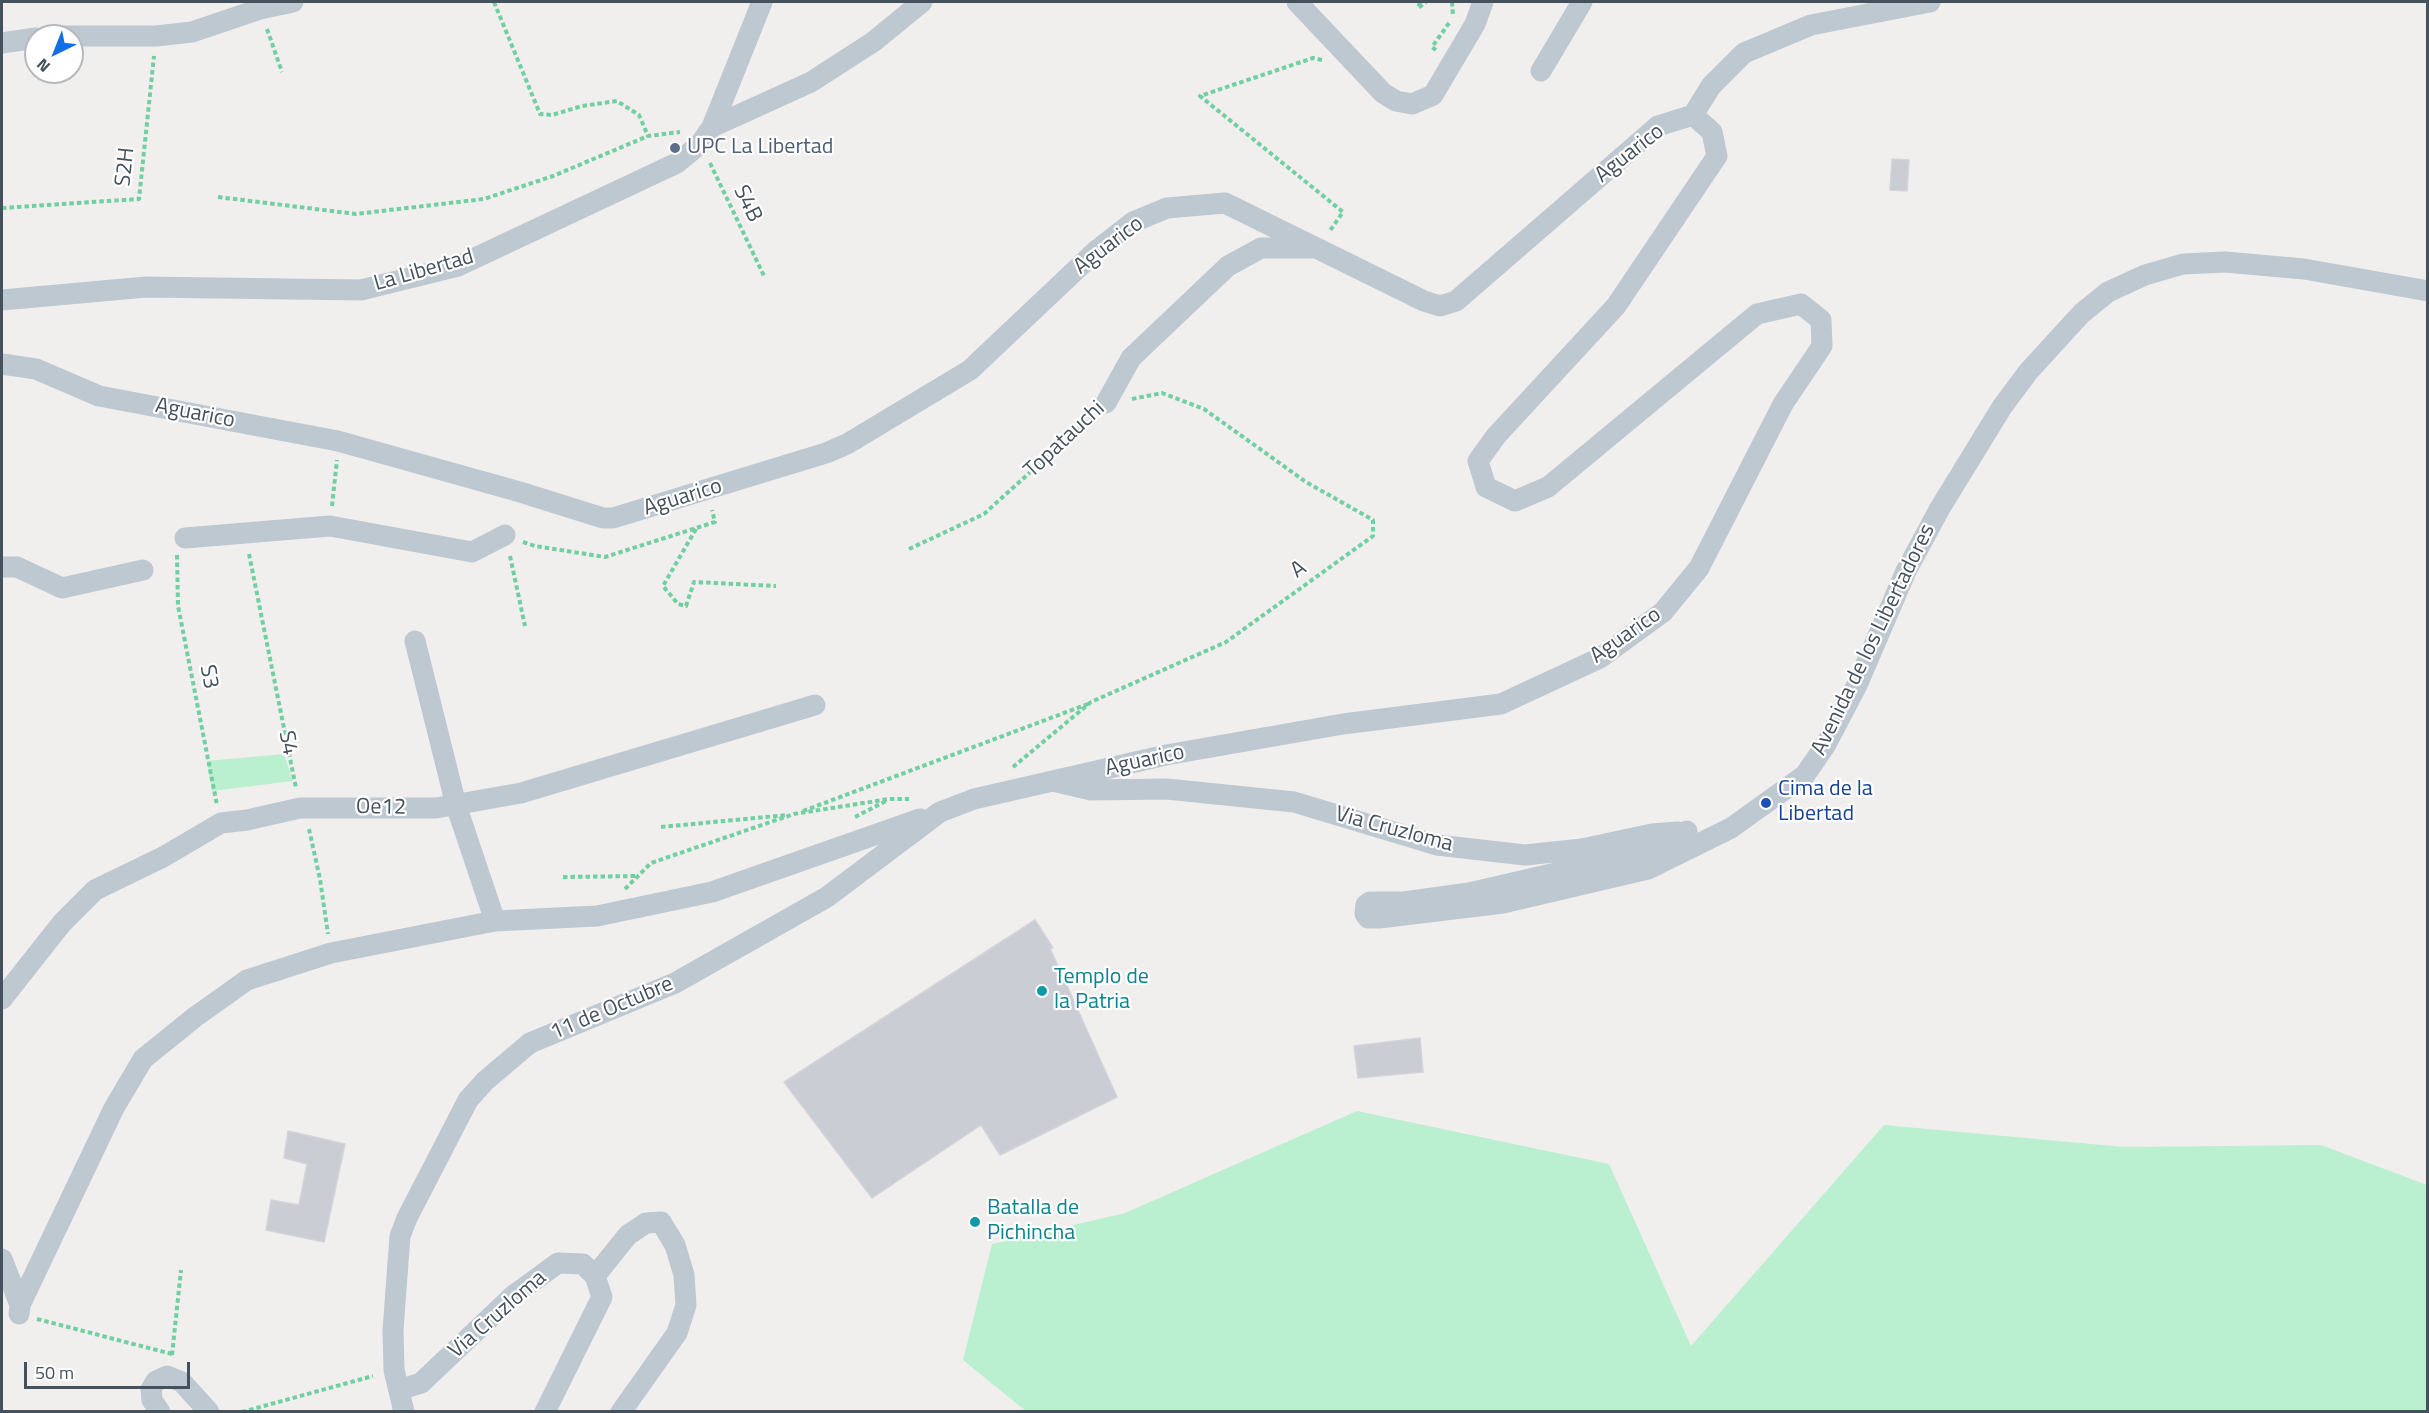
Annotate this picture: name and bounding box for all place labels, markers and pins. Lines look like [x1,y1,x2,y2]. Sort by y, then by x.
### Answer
place label: UPC La Libertad [687,135,833,161]
marker: UPC La Libertad [668,141,682,155]
place label: Cima de la Libertad [1778,777,1873,828]
marker: Cima de la Libertad [1759,796,1773,810]
place label: Templo de la Patria [1054,965,1149,1016]
marker: Templo de la Patria [1035,984,1049,998]
place label: Batalla de Pichincha [987,1196,1079,1248]
marker: Batalla de Pichincha [968,1215,982,1229]

